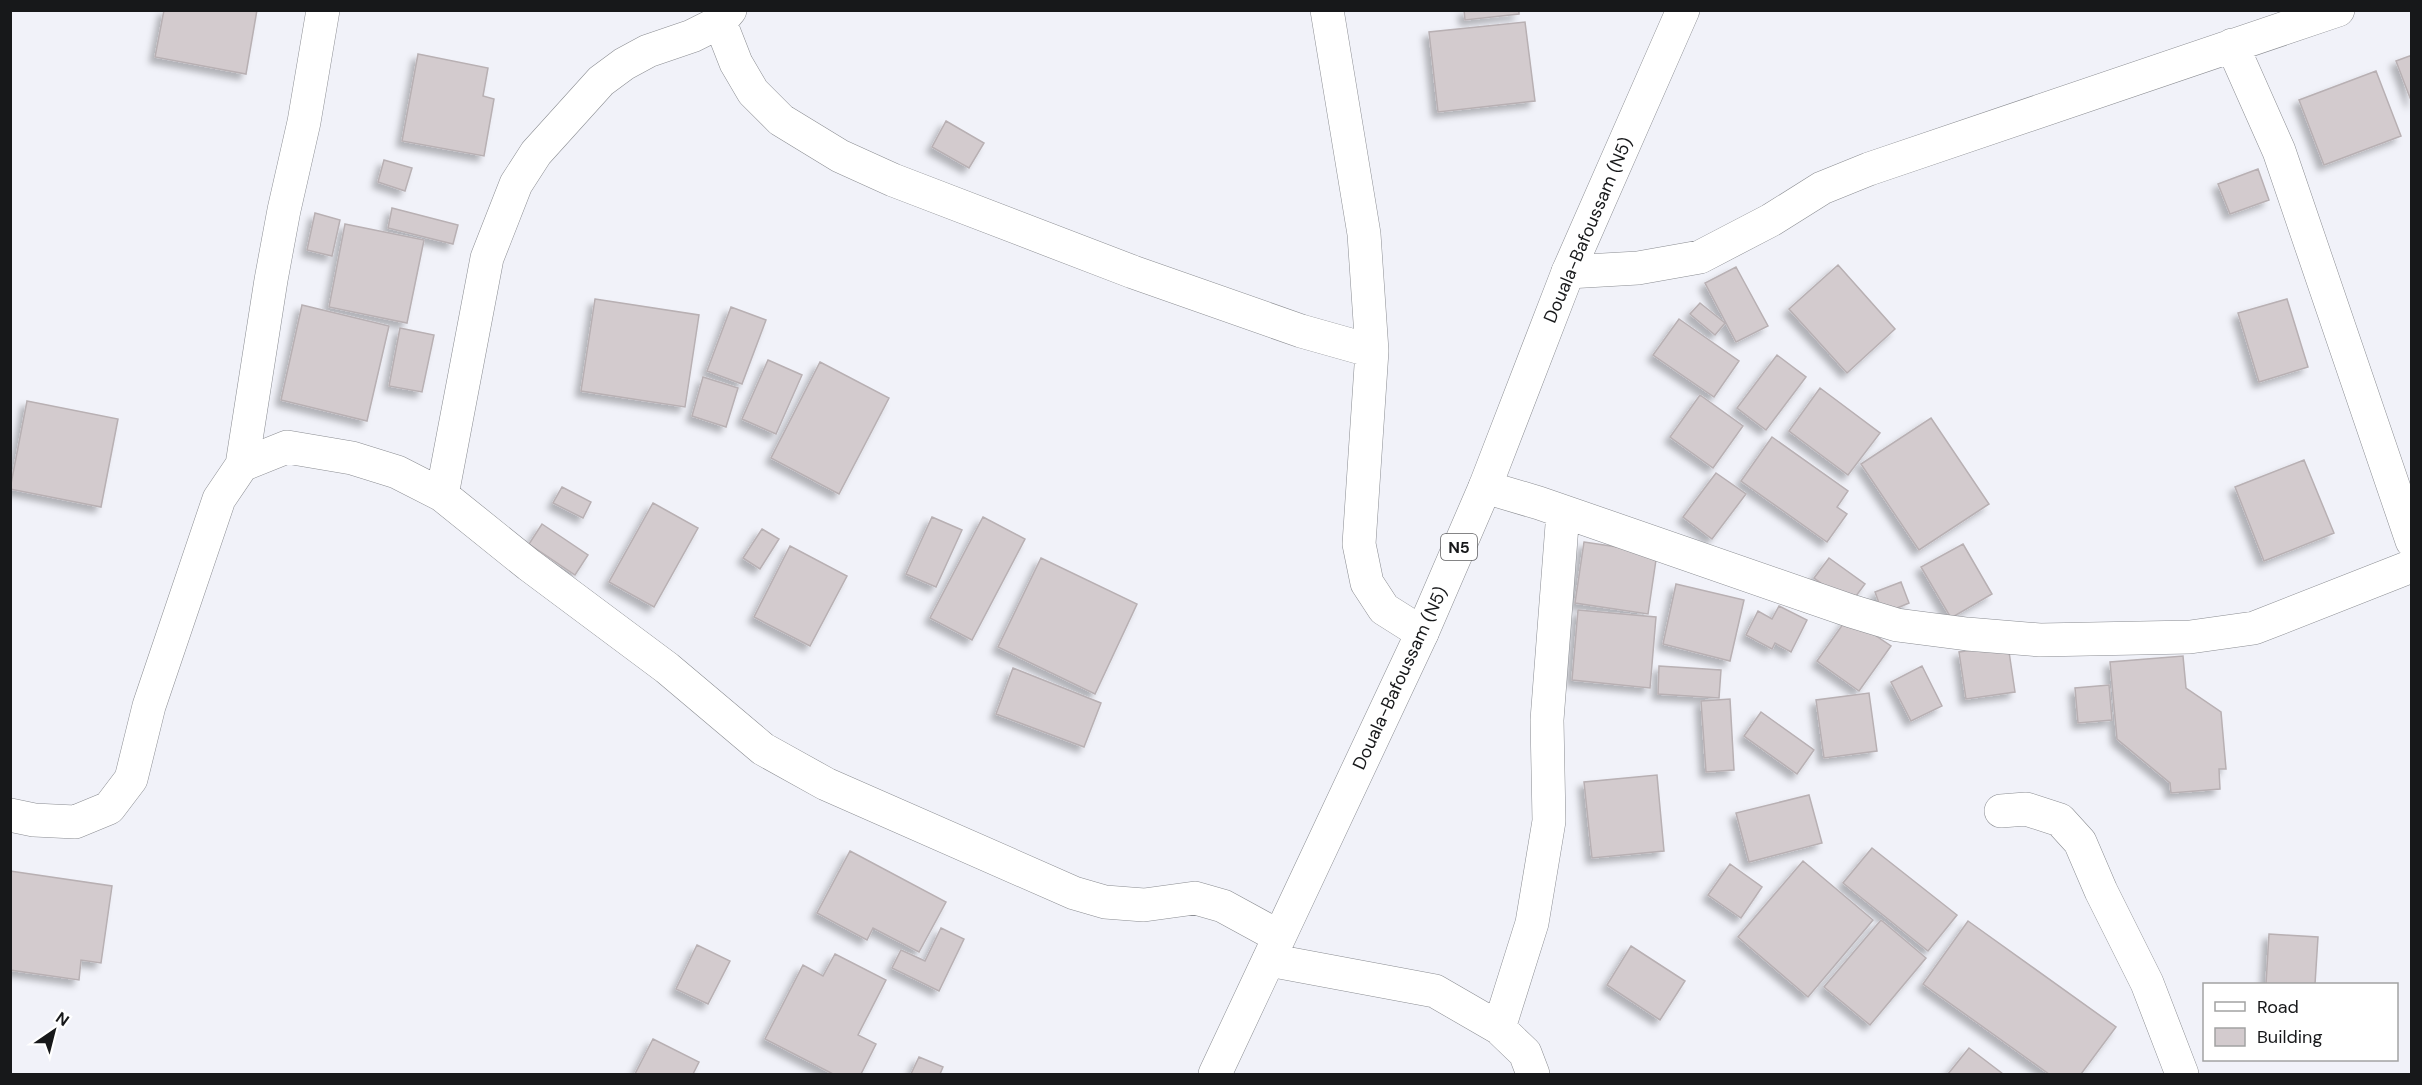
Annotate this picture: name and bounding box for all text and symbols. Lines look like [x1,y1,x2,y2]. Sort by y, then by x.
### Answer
street label: Douala-Bafoussam (N5) [1538,133,1638,327]
road number: N5 [1441,534,1477,560]
street label: Douala-Bafoussam (N5) [1347,582,1453,774]
legend [2203,983,2398,1061]
text: Road [2257,995,2299,1019]
north arrow [24,1001,84,1061]
text: N [52,1007,73,1031]
text: Building [2257,1025,2322,1049]

